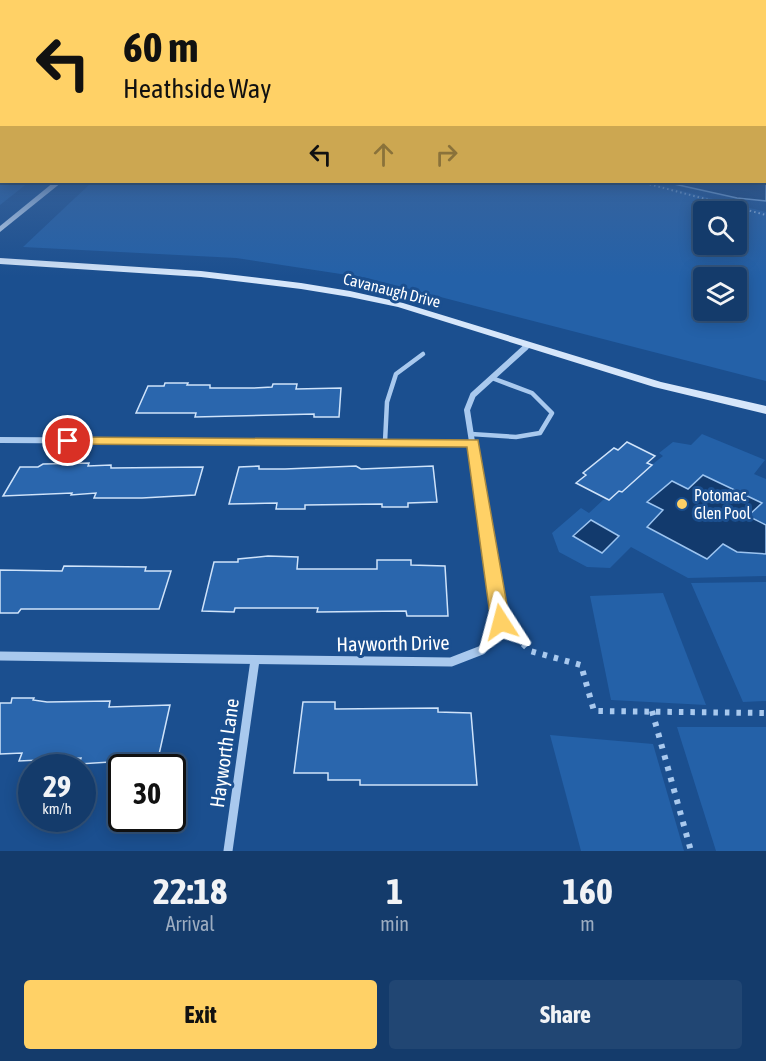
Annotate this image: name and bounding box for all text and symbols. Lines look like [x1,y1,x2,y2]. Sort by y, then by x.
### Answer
text: 60 m [123,23,198,71]
icon: left [24,24,102,102]
text: Heathside Way [123,73,271,104]
icon: left [304,138,337,171]
icon: ahead [367,138,400,171]
icon: right [430,138,463,171]
map controls [693,201,747,321]
button: search [693,201,747,255]
button: layers [693,267,747,321]
street label: Cavanaugh Drive [341,269,442,312]
pin [42,415,93,466]
icon: arrive [51,424,84,457]
place label: Potomac Glen Pool [694,486,751,522]
marker: Potomac Glen Pool [675,497,689,511]
position arrow [469,590,533,654]
street label: Hayworth Drive [336,631,450,655]
street label: Hayworth Lane [205,697,243,809]
speed limit sign: 30 [108,754,186,832]
text: 29 [43,769,71,803]
text: km/h [42,800,72,817]
text: 22:18 [153,870,227,912]
text: 1 [386,870,403,912]
text: 160 [562,870,613,912]
text: Arrival [166,912,215,935]
text: min [380,912,409,935]
text: m [580,912,595,935]
button: Exit [24,980,377,1049]
button: Share [389,980,742,1049]

